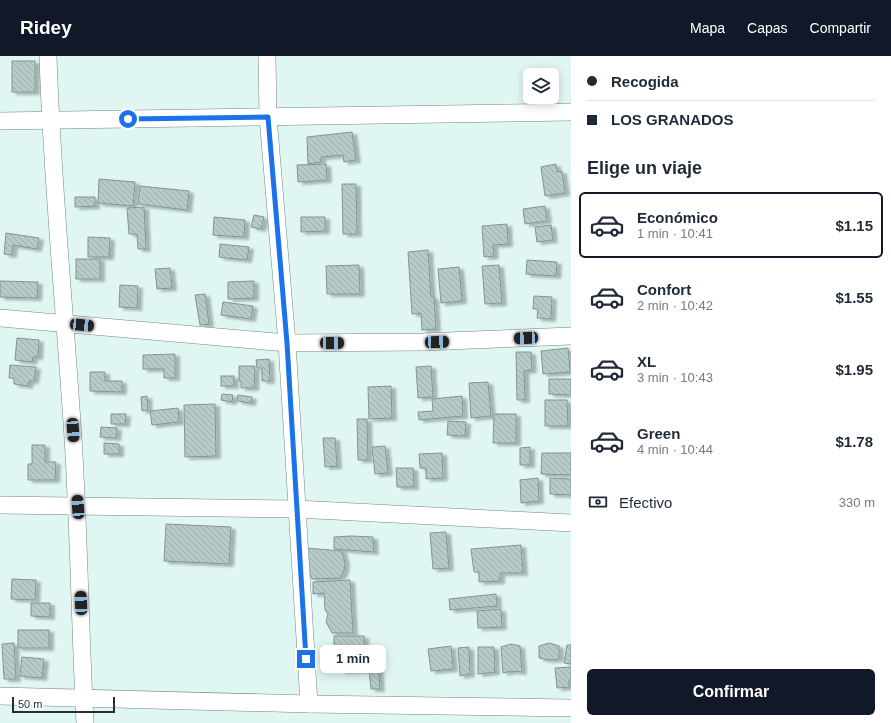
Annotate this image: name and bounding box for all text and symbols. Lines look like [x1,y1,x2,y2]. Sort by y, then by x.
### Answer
text: Ridey [20,17,72,38]
text: Mapa [690,20,725,36]
text: Capas [747,20,788,36]
text: Compartir [810,20,871,36]
map controls [523,68,559,104]
button: layers [523,68,559,104]
text: Recogida [611,73,679,90]
route start [119,110,137,128]
text: LOS GRANADOS [611,111,734,128]
text: Elige un viaje [587,158,702,178]
icon: car [589,207,625,243]
text: Económico [637,209,718,226]
text: $1.15 [835,217,873,234]
text: 1 min · 10:41 [637,226,713,241]
icon: car [589,279,625,315]
text: Confort [637,281,691,298]
text: $1.55 [835,289,873,306]
text: 2 min · 10:42 [637,298,713,313]
car [70,318,94,332]
car [514,332,538,344]
car [425,336,449,348]
car [320,337,344,349]
icon: car [589,351,625,387]
text: XL [637,353,656,370]
text: $1.95 [835,361,873,378]
text: 3 min · 10:43 [637,370,713,385]
car [66,418,80,442]
icon: car [589,423,625,459]
text: Green [637,425,680,442]
text: $1.78 [835,433,873,450]
text: 4 min · 10:44 [637,442,713,457]
icon: cash [587,491,609,513]
text: Efectivo [619,494,672,511]
car [71,495,85,519]
text: 330 m [839,495,875,510]
car [75,591,87,615]
callout: 1 min [320,645,386,673]
route end [297,650,315,668]
text: 1 min [336,651,370,666]
button: Confirmar [587,669,875,715]
scale bar [12,695,115,714]
text: 50 m [18,698,42,710]

